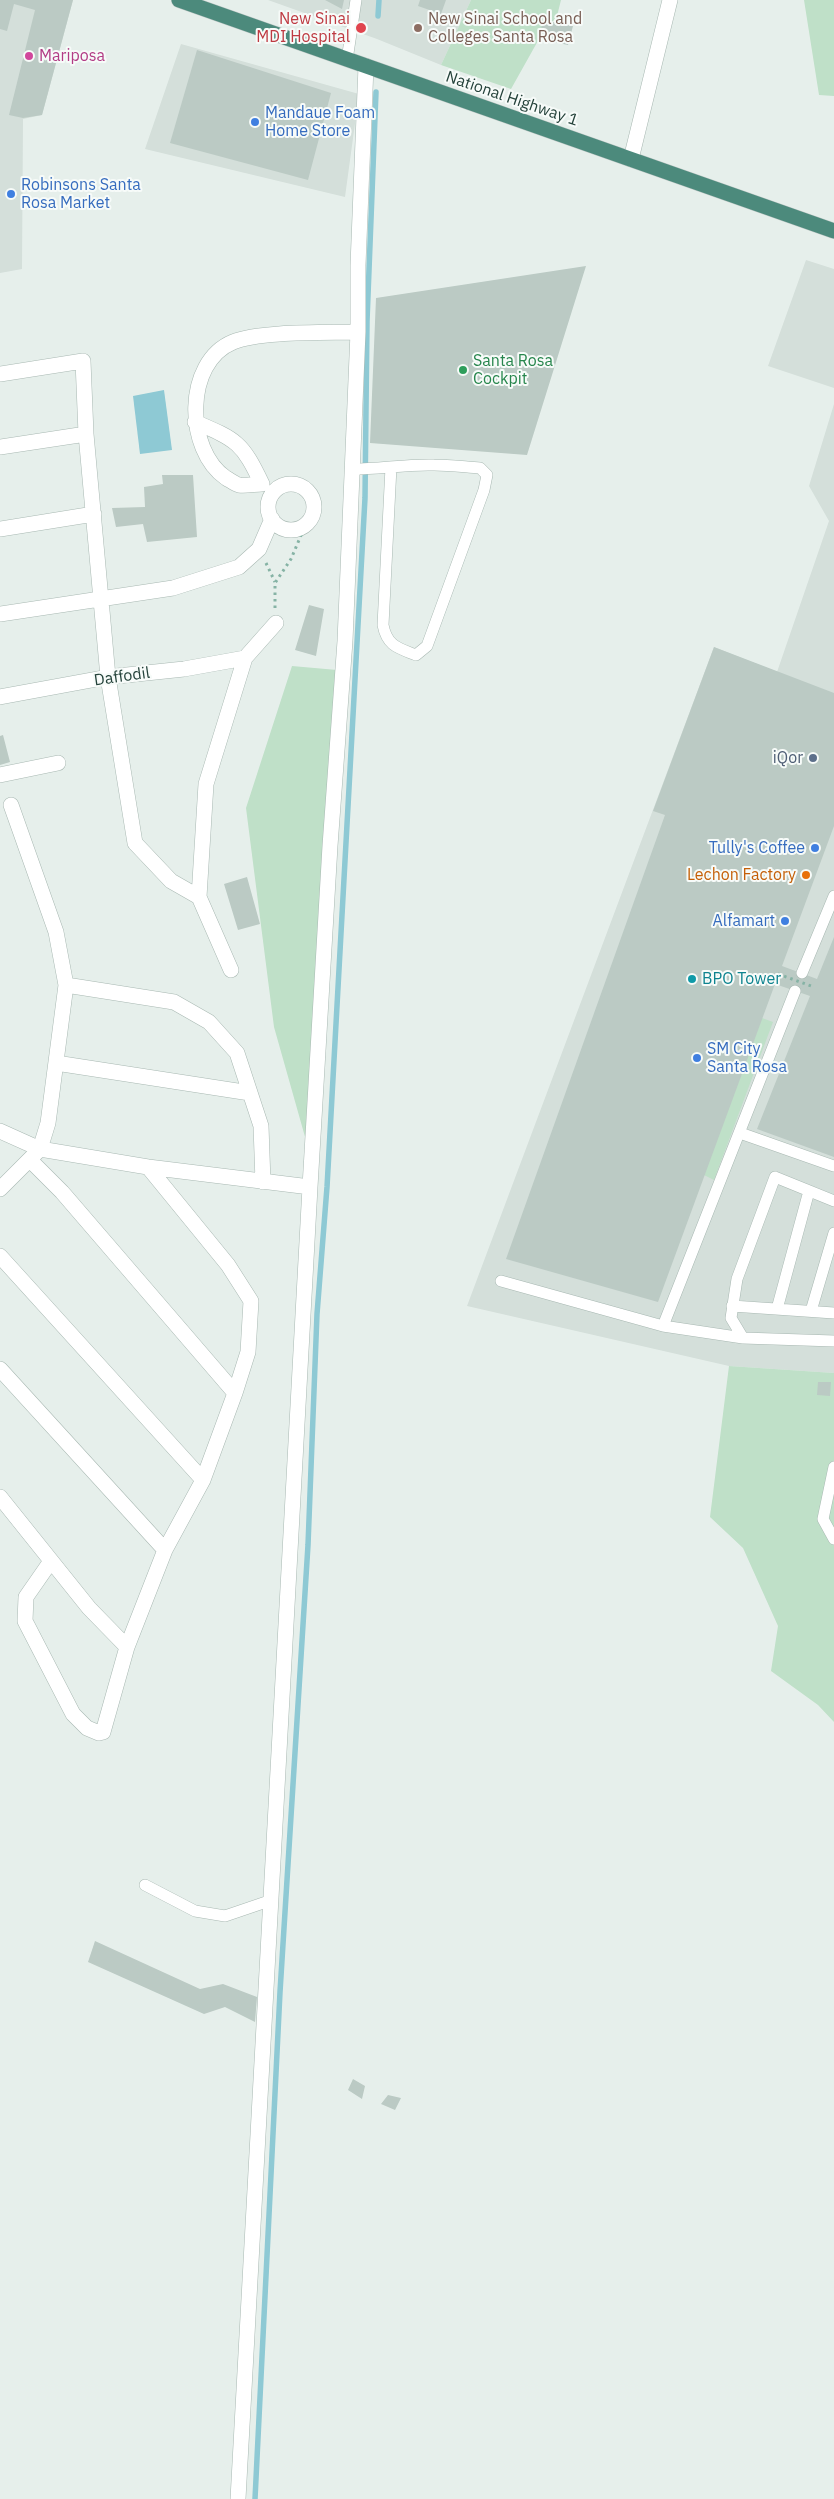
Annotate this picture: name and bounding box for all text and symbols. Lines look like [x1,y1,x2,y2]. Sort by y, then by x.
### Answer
place label: New Sinai MDI Hospital [256,9,350,47]
place label: New Sinai School and Colleges Santa Rosa [428,9,582,47]
marker: New Sinai MDI Hospital [354,21,368,35]
marker: New Sinai School and Colleges Santa Rosa [412,22,424,34]
place label: Mariposa [39,46,105,66]
marker: Mariposa [23,50,35,62]
street label: National Highway 1 [443,67,581,131]
place label: Mandaue Foam Home Store [265,103,375,141]
marker: Mandaue Foam Home Store [249,116,261,128]
place label: Robinsons Santa Rosa Market [21,175,141,213]
marker: Robinsons Santa Rosa Market [5,188,17,200]
place label: Santa Rosa Cockpit [473,351,553,389]
marker: Santa Rosa Cockpit [457,364,469,376]
street label: Daffodil [93,664,151,690]
place label: iQor [773,748,803,768]
marker: iQor [807,752,819,764]
place label: Tully's Coffee [709,838,805,858]
marker: Tully's Coffee [809,842,821,854]
place label: Lechon Factory [687,865,796,885]
marker: Lechon Factory [800,869,812,881]
place label: Alfamart [713,911,775,931]
marker: Alfamart [779,915,791,927]
place label: BPO Tower [702,969,781,989]
marker: BPO Tower [686,973,698,985]
place label: SM City Santa Rosa [707,1039,787,1077]
marker: SM City Santa Rosa [691,1052,703,1064]

